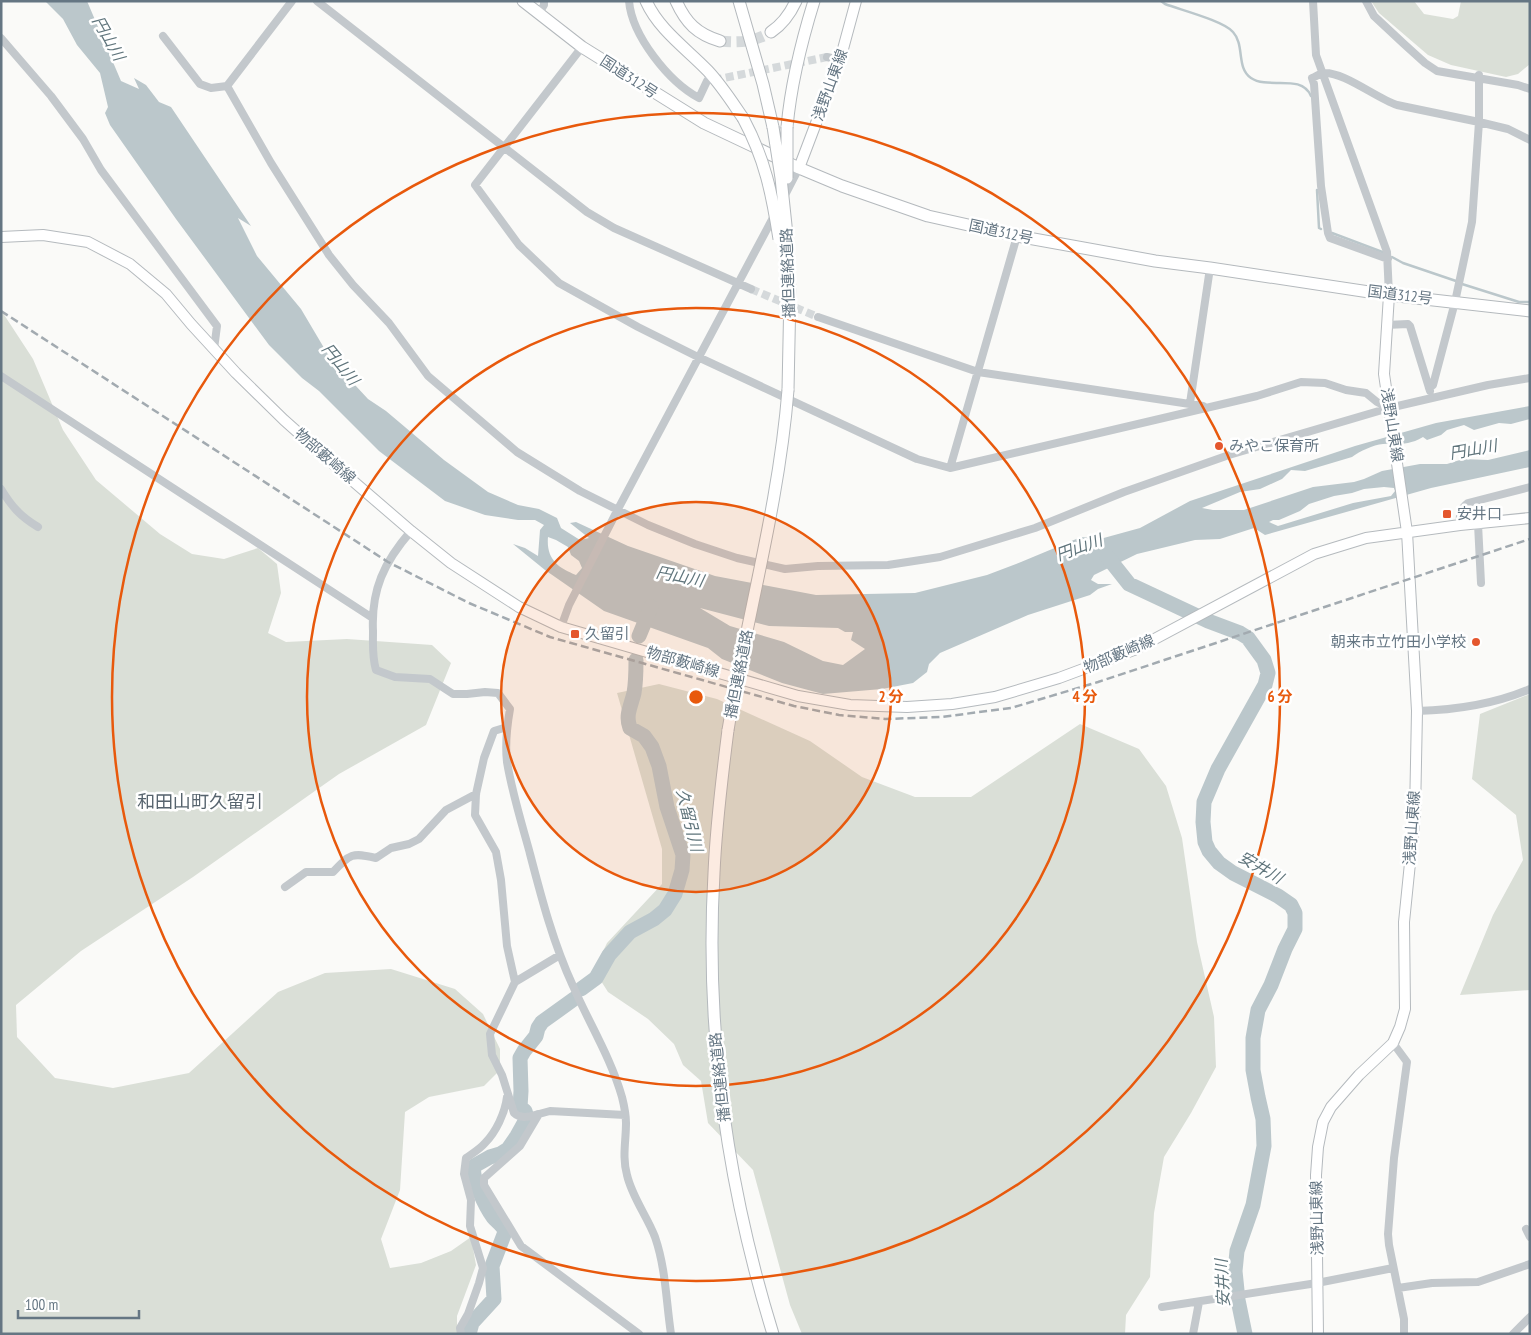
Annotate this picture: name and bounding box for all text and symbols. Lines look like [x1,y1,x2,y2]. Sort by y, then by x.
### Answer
water label: 円山川 [89,12,130,66]
street label: 浅野山東線 [808,46,851,123]
street label: 国道312号 [597,51,662,102]
street label: 国道312号 [967,215,1035,248]
street label: 播但連絡道路 [776,228,799,318]
street label: 国道312号 [1367,281,1434,308]
water label: 円山川 [318,339,365,390]
street label: 浅野山東線 [1377,386,1408,463]
street label: 物部藪崎線 [291,424,360,487]
water label: 円山川 [1448,435,1500,463]
place label: みやこ保育所 [1229,436,1319,455]
marker: みやこ保育所 [1213,440,1225,452]
place label: 安井口 [1457,504,1502,523]
marker: 安井口 [1441,508,1453,520]
water label: 円山川 [1053,529,1107,565]
water label: 円山川 [655,562,707,591]
place label: 久留引 [585,624,630,643]
marker: 久留引 [569,628,581,640]
street label: 播但連絡道路 [721,628,756,720]
street label: 物部藪崎線 [1081,630,1157,677]
place label: 朝来市立竹田小学校 [1331,632,1466,651]
marker: 朝来市立竹田小学校 [1470,636,1482,648]
street label: 物部藪崎線 [644,642,722,681]
text: 2 分 [878,687,904,706]
text: 4 分 [1072,687,1098,706]
text: 6 分 [1267,687,1293,706]
centre of rings [687,688,705,706]
water label: 久留引川 [673,787,708,855]
district label: 和田山町久留引 [137,790,263,813]
street label: 浅野山東線 [1399,790,1424,866]
water label: 安井川 [1235,846,1289,889]
street label: 播但連絡道路 [705,1031,734,1123]
street label: 浅野山東線 [1306,1180,1327,1256]
water label: 安井川 [1211,1257,1233,1307]
scale bar [18,1288,139,1320]
text: 100 m [25,1295,58,1314]

